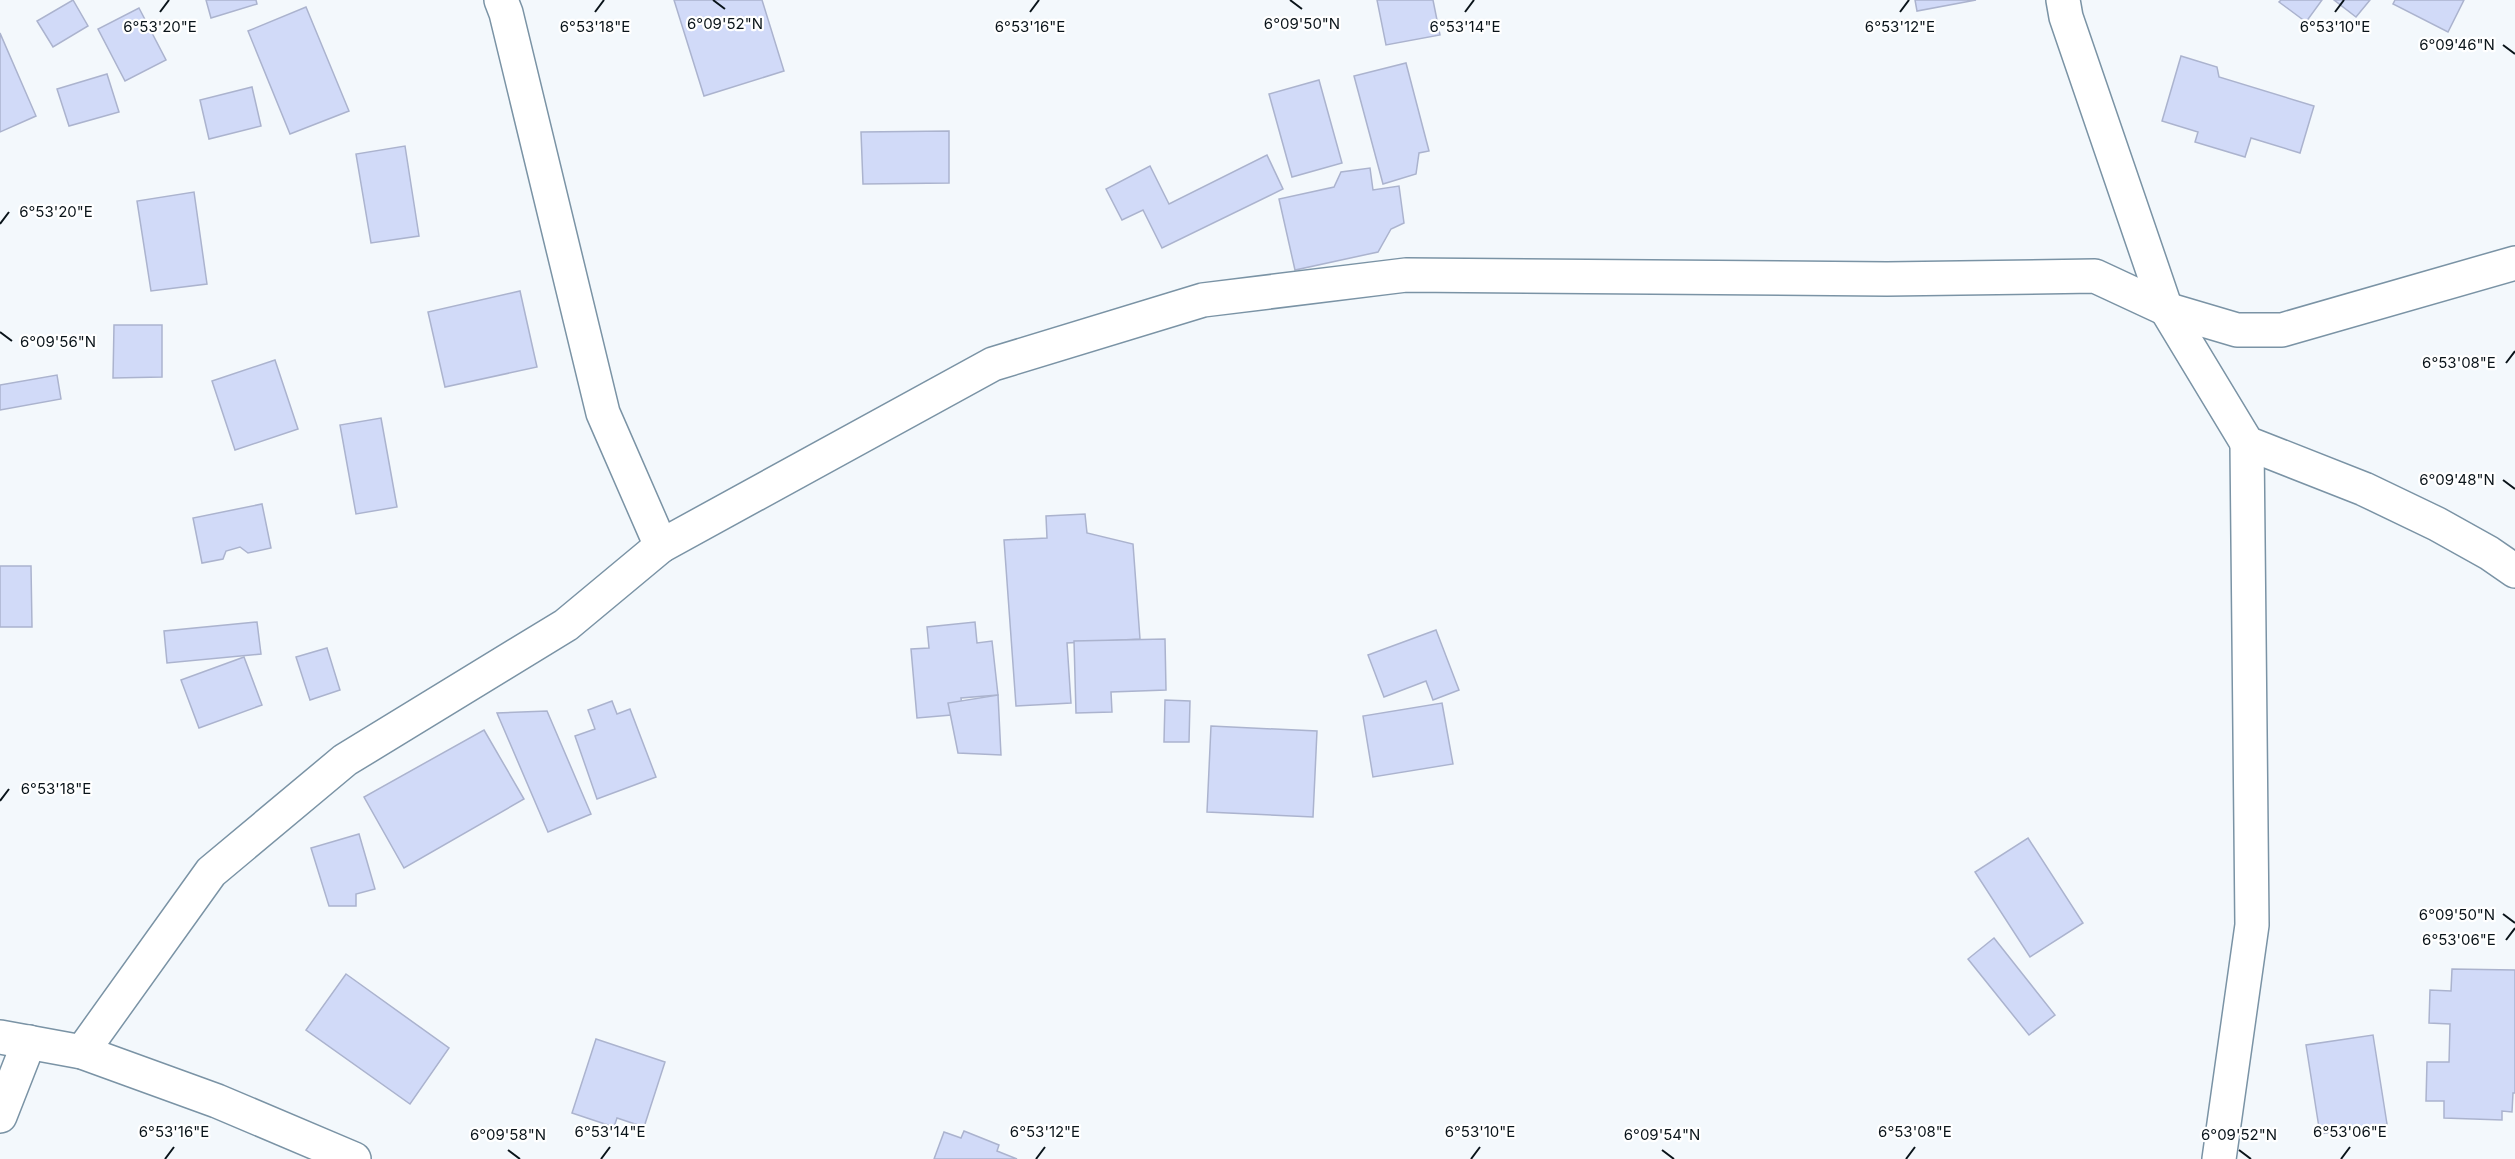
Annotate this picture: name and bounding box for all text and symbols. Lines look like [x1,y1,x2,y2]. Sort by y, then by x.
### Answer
text: 6°09'52"N [687,14,763,33]
text: 6°09'50"N [1264,14,1340,33]
text: 6°53'20"E [123,17,197,36]
text: 6°53'18"E [560,17,630,36]
text: 6°53'16"E [995,17,1065,36]
text: 6°53'14"E [1430,17,1500,36]
text: 6°53'12"E [1865,17,1935,36]
text: 6°53'10"E [2300,17,2370,36]
text: 6°09'46"N [2419,35,2495,54]
text: 6°53'20"E [19,202,93,221]
text: 6°09'56"N [20,332,96,351]
text: 6°53'08"E [2422,353,2496,372]
text: 6°09'48"N [2419,470,2495,489]
text: 6°53'18"E [21,779,91,798]
text: 6°09'50"N [2419,905,2495,924]
text: 6°53'06"E [2422,930,2496,949]
text: 6°53'16"E [139,1122,209,1141]
text: 6°53'14"E [575,1122,645,1141]
text: 6°53'12"E [1010,1122,1080,1141]
text: 6°53'10"E [1445,1122,1515,1141]
text: 6°53'08"E [1878,1122,1952,1141]
text: 6°53'06"E [2313,1122,2387,1141]
text: 6°09'58"N [470,1125,546,1144]
text: 6°09'54"N [1624,1125,1700,1144]
text: 6°09'52"N [2201,1125,2277,1144]

